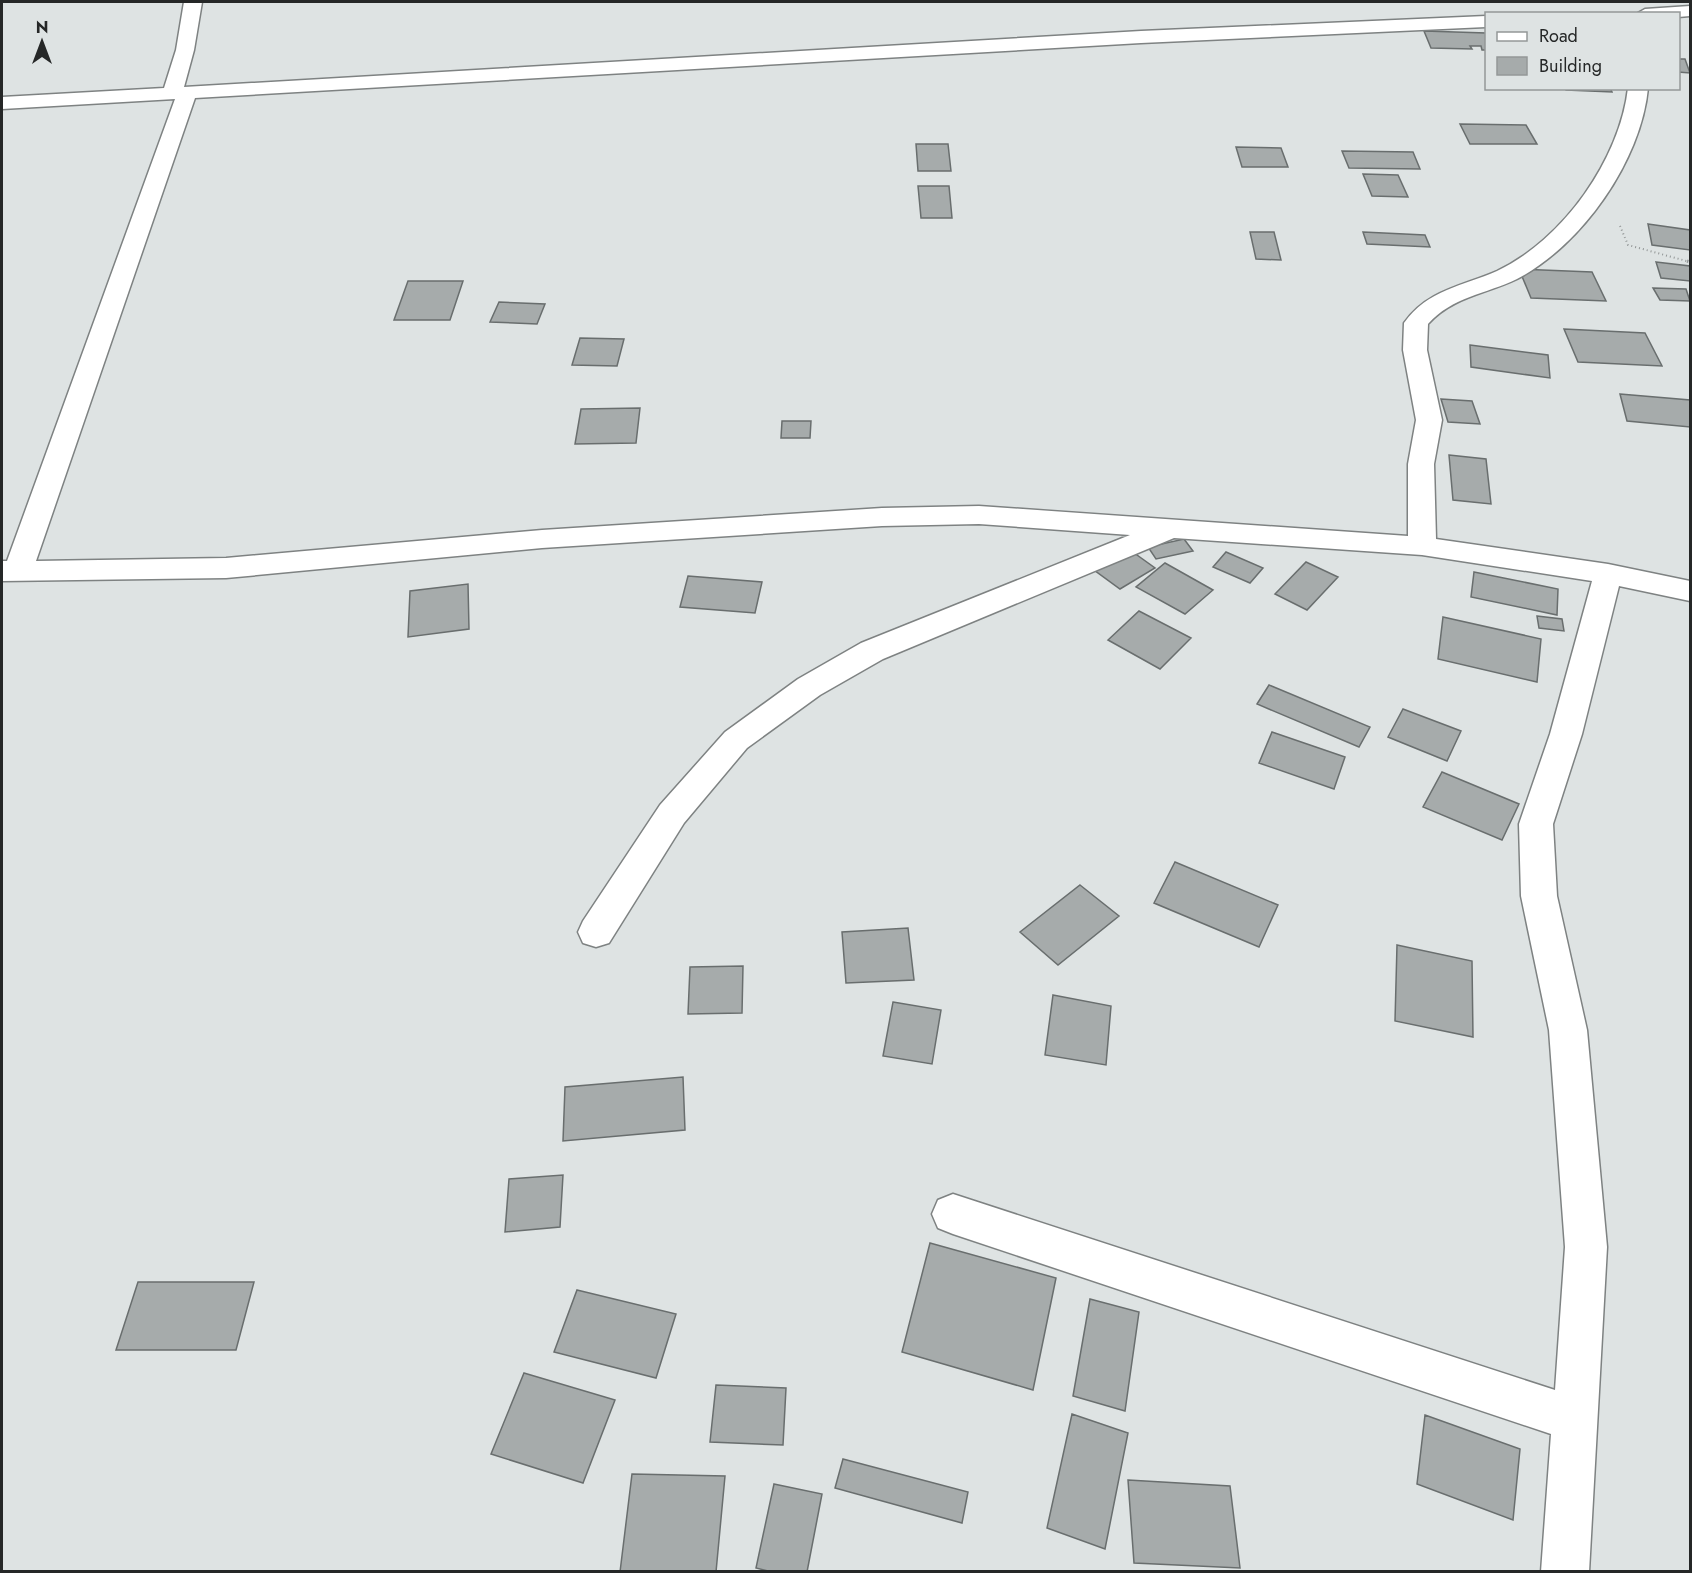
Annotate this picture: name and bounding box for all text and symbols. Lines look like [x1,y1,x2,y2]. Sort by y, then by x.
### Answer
north arrow [12,12,72,72]
legend [1485,12,1680,90]
text: N [36,16,48,39]
text: Road [1539,23,1578,49]
text: Building [1539,53,1602,79]

